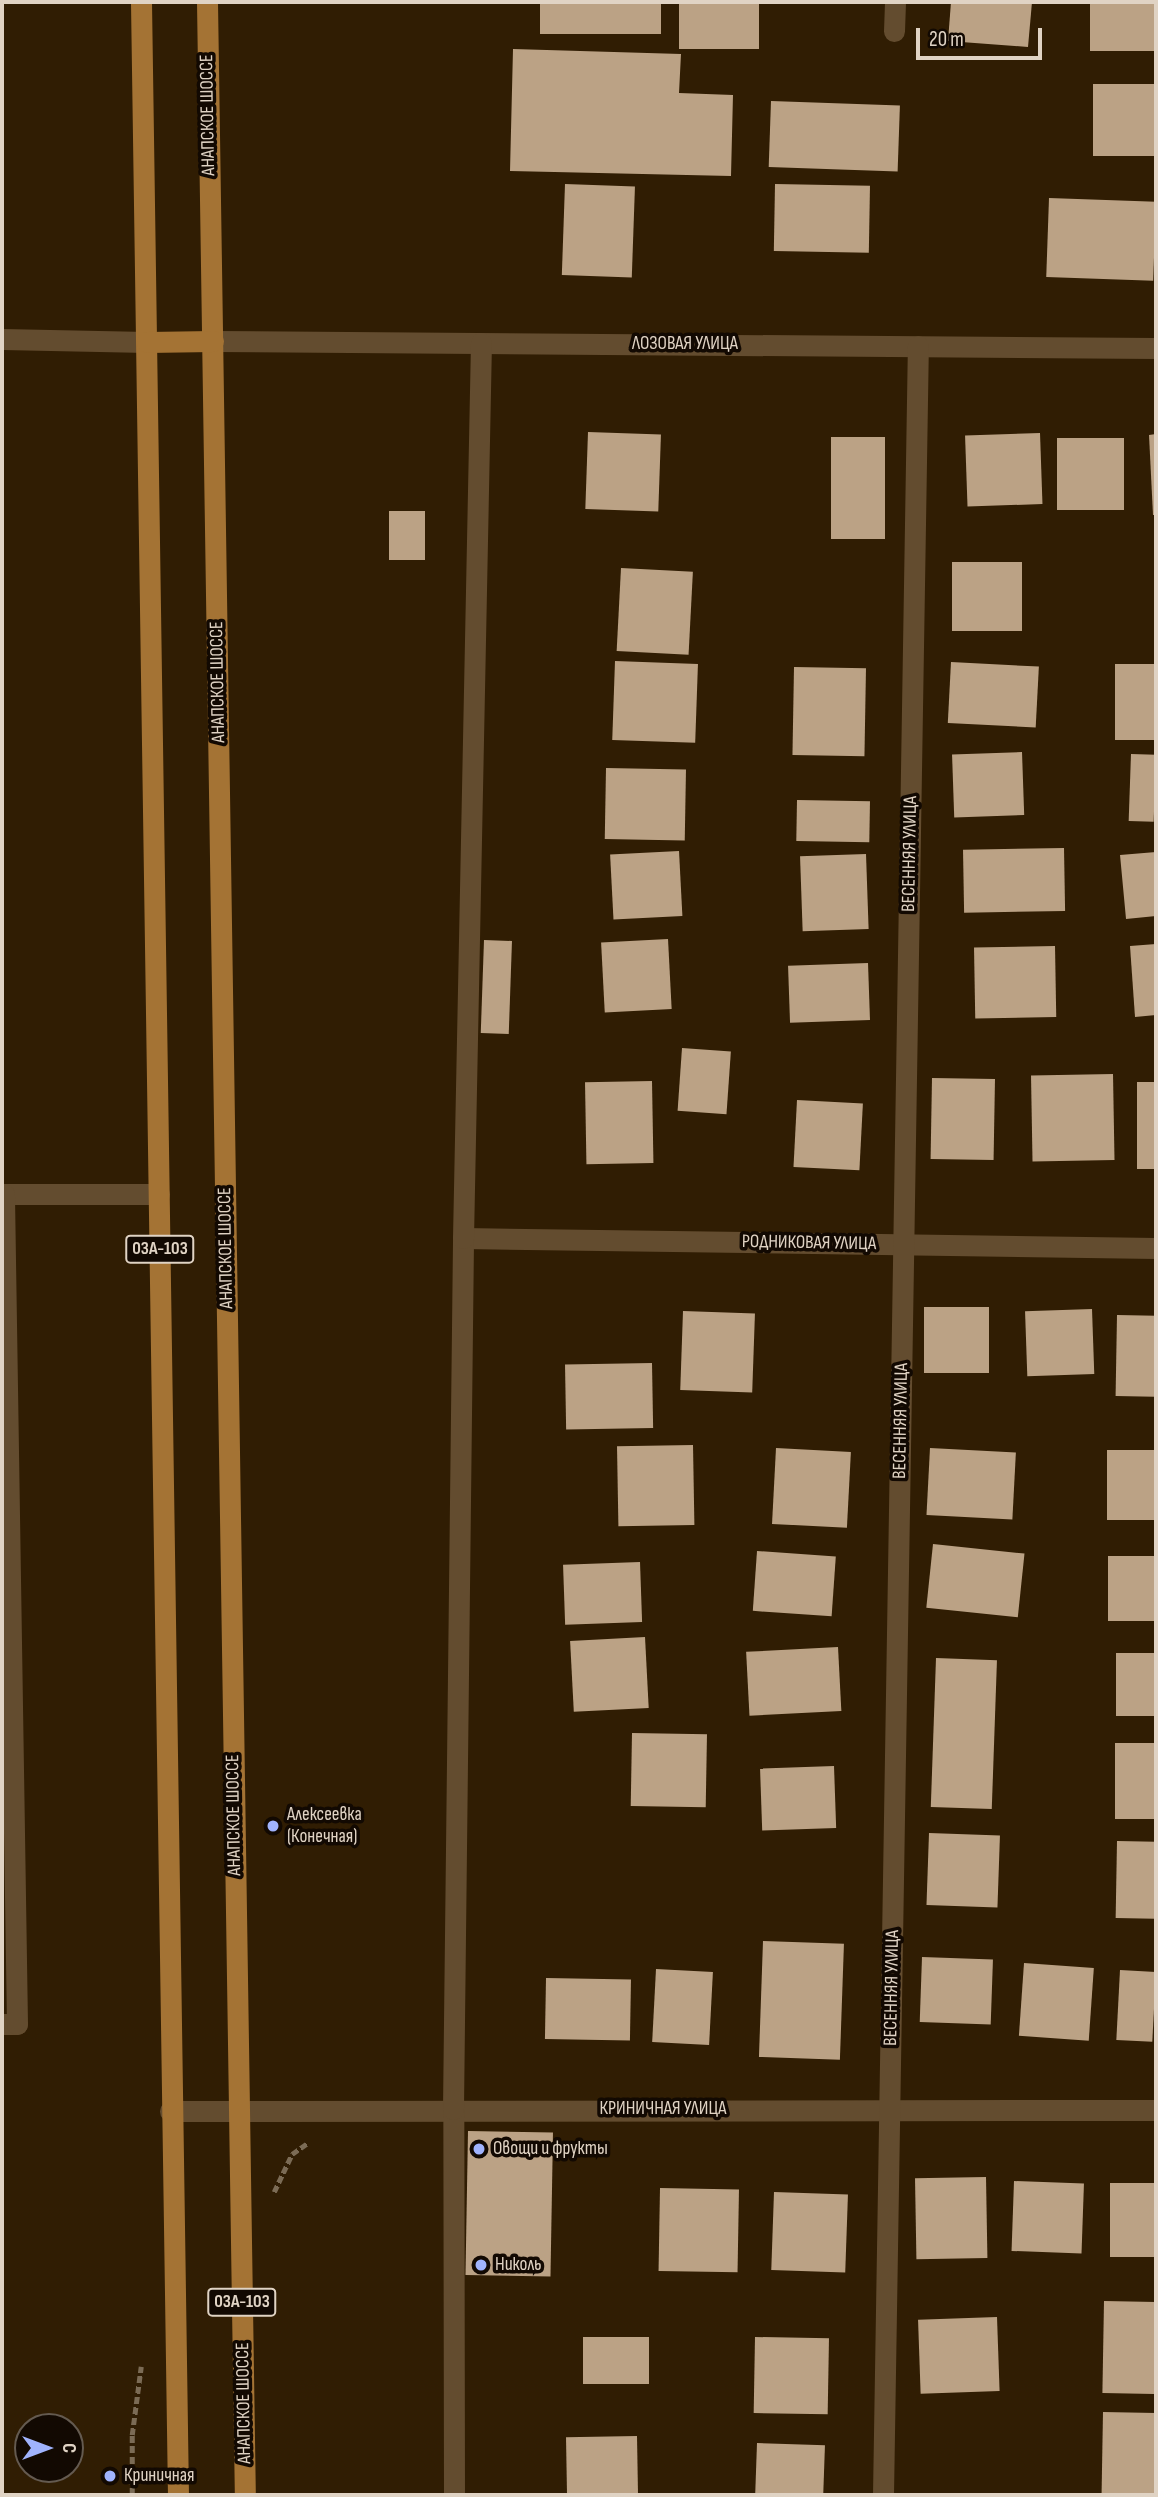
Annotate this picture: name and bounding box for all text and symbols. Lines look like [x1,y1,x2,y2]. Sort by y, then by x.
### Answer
scale bar [920,14,1046,58]
text: 20 m [929,27,964,52]
street label: АНАПСКОЕ ШОССЕ [196,54,220,176]
street label: ЛОЗОВАЯ УЛИЦА [632,333,738,355]
street label: АНАПСКОЕ ШОССЕ [206,621,230,743]
street label: ВЕСЕННЯЯ УЛИЦА [898,796,922,912]
street label: АНАПСКОЕ ШОССЕ [214,1187,238,1309]
street label: РОДНИКОВАЯ УЛИЦА [742,1230,876,1256]
road number: 03А-103 [125,1234,195,1264]
street label: ВЕСЕННЯЯ УЛИЦА [889,1363,913,1479]
street label: АНАПСКОЕ ШОССЕ [222,1754,246,1876]
place label: Алексеевка (Конечная) [287,1804,362,1848]
marker: Алексеевка (Конечная) [265,1818,281,1834]
street label: ВЕСЕННЯЯ УЛИЦА [880,1930,904,2046]
street label: КРИНИЧНАЯ УЛИЦА [600,2098,726,2120]
place label: Овощи и фрукты [493,2138,608,2160]
marker: Овощи и фрукты [471,2141,487,2157]
place label: Николь [495,2254,542,2276]
marker: Николь [473,2257,489,2273]
road number: 03А-103 [207,2288,277,2316]
street label: АНАПСКОЕ ШОССЕ [232,2342,256,2464]
north arrow [14,2413,84,2483]
text: С [57,2443,80,2453]
place label: Криничная [124,2465,195,2487]
marker: Криничная [102,2468,118,2484]

